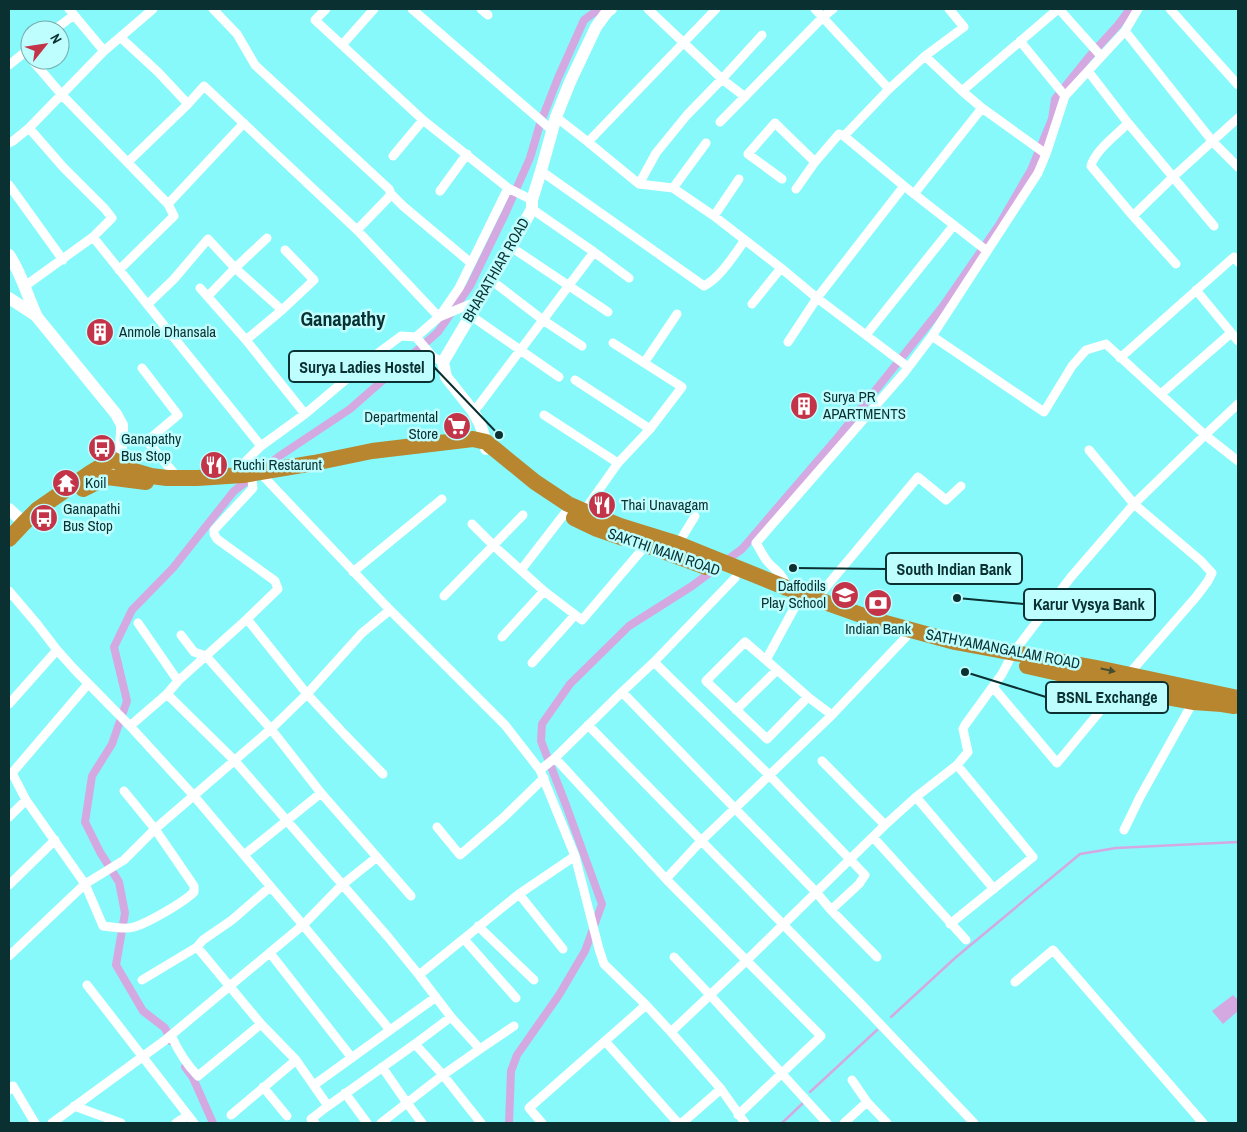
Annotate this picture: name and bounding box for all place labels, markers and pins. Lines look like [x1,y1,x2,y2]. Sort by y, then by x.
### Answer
building icon: Anmole Dhansala [85,317,115,347]
place label: Anmole Dhansala [118,321,216,342]
callout: Surya Ladies Hostel [289,351,434,382]
place label: Surya PR APARTMENTS [822,386,906,424]
building icon: Surya PR APARTMENTS [789,391,819,421]
place label: Departmental Store [364,406,438,444]
supermarket icon: Departmental Store [442,411,472,441]
place label: Ganapathy Bus Stop [121,428,182,466]
bus stop icon: Ganapathy Bus Stop [87,433,117,463]
restaurant icon: Ruchi Restarunt [199,450,229,480]
place label: Ruchi Restarunt [233,454,322,475]
temple icon: Koil [51,468,81,498]
place label: Koil [85,472,106,493]
restaurant icon: Thai Unavagam [587,490,617,520]
place label: Thai Unavagam [621,494,709,515]
place label: Ganapathi Bus Stop [63,498,120,536]
bus stop icon: Ganapathi Bus Stop [29,503,59,533]
callout: South Indian Bank [886,553,1022,584]
place label: Daffodils Play School [761,575,826,613]
school or university icon: Daffodils Play School [830,580,860,610]
bank icon: Indian Bank [863,588,893,618]
callout: Karur Vysya Bank [1024,589,1155,620]
place label: Indian Bank [845,618,912,639]
callout: BSNL Exchange [1046,682,1168,713]

